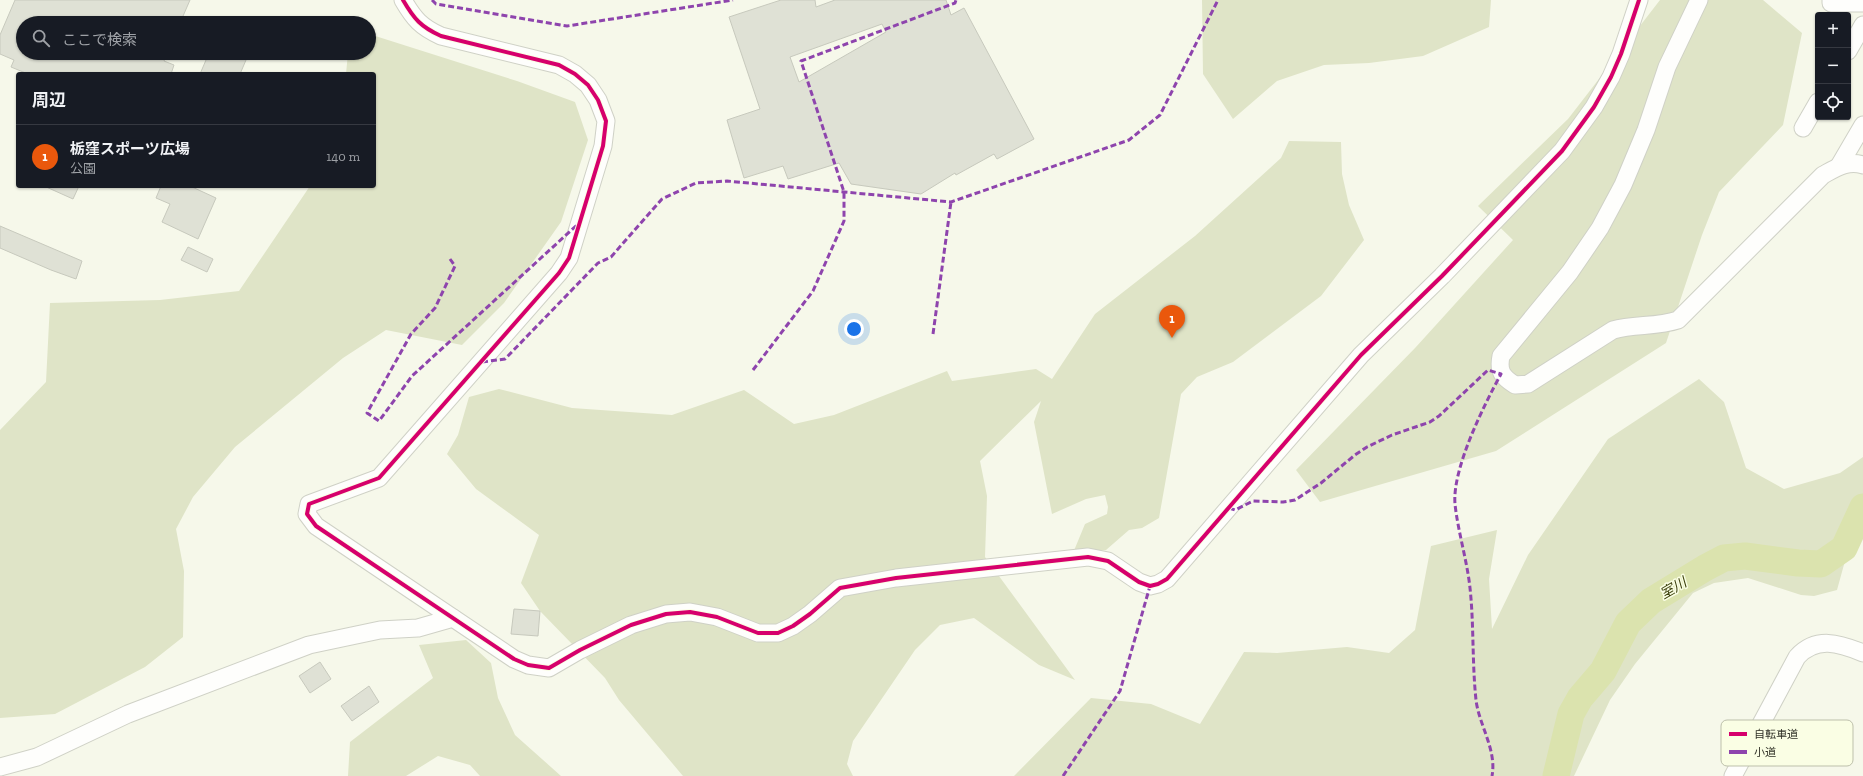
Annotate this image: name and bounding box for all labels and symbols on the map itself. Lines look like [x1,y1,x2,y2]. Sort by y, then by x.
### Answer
pin: 1 [1159,305,1185,338]
your location [844,319,864,339]
water label: 室川 [1657,573,1691,603]
legend [1721,720,1853,766]
text: 自転車道 [1754,728,1798,741]
text: 小道 [1754,746,1776,759]

